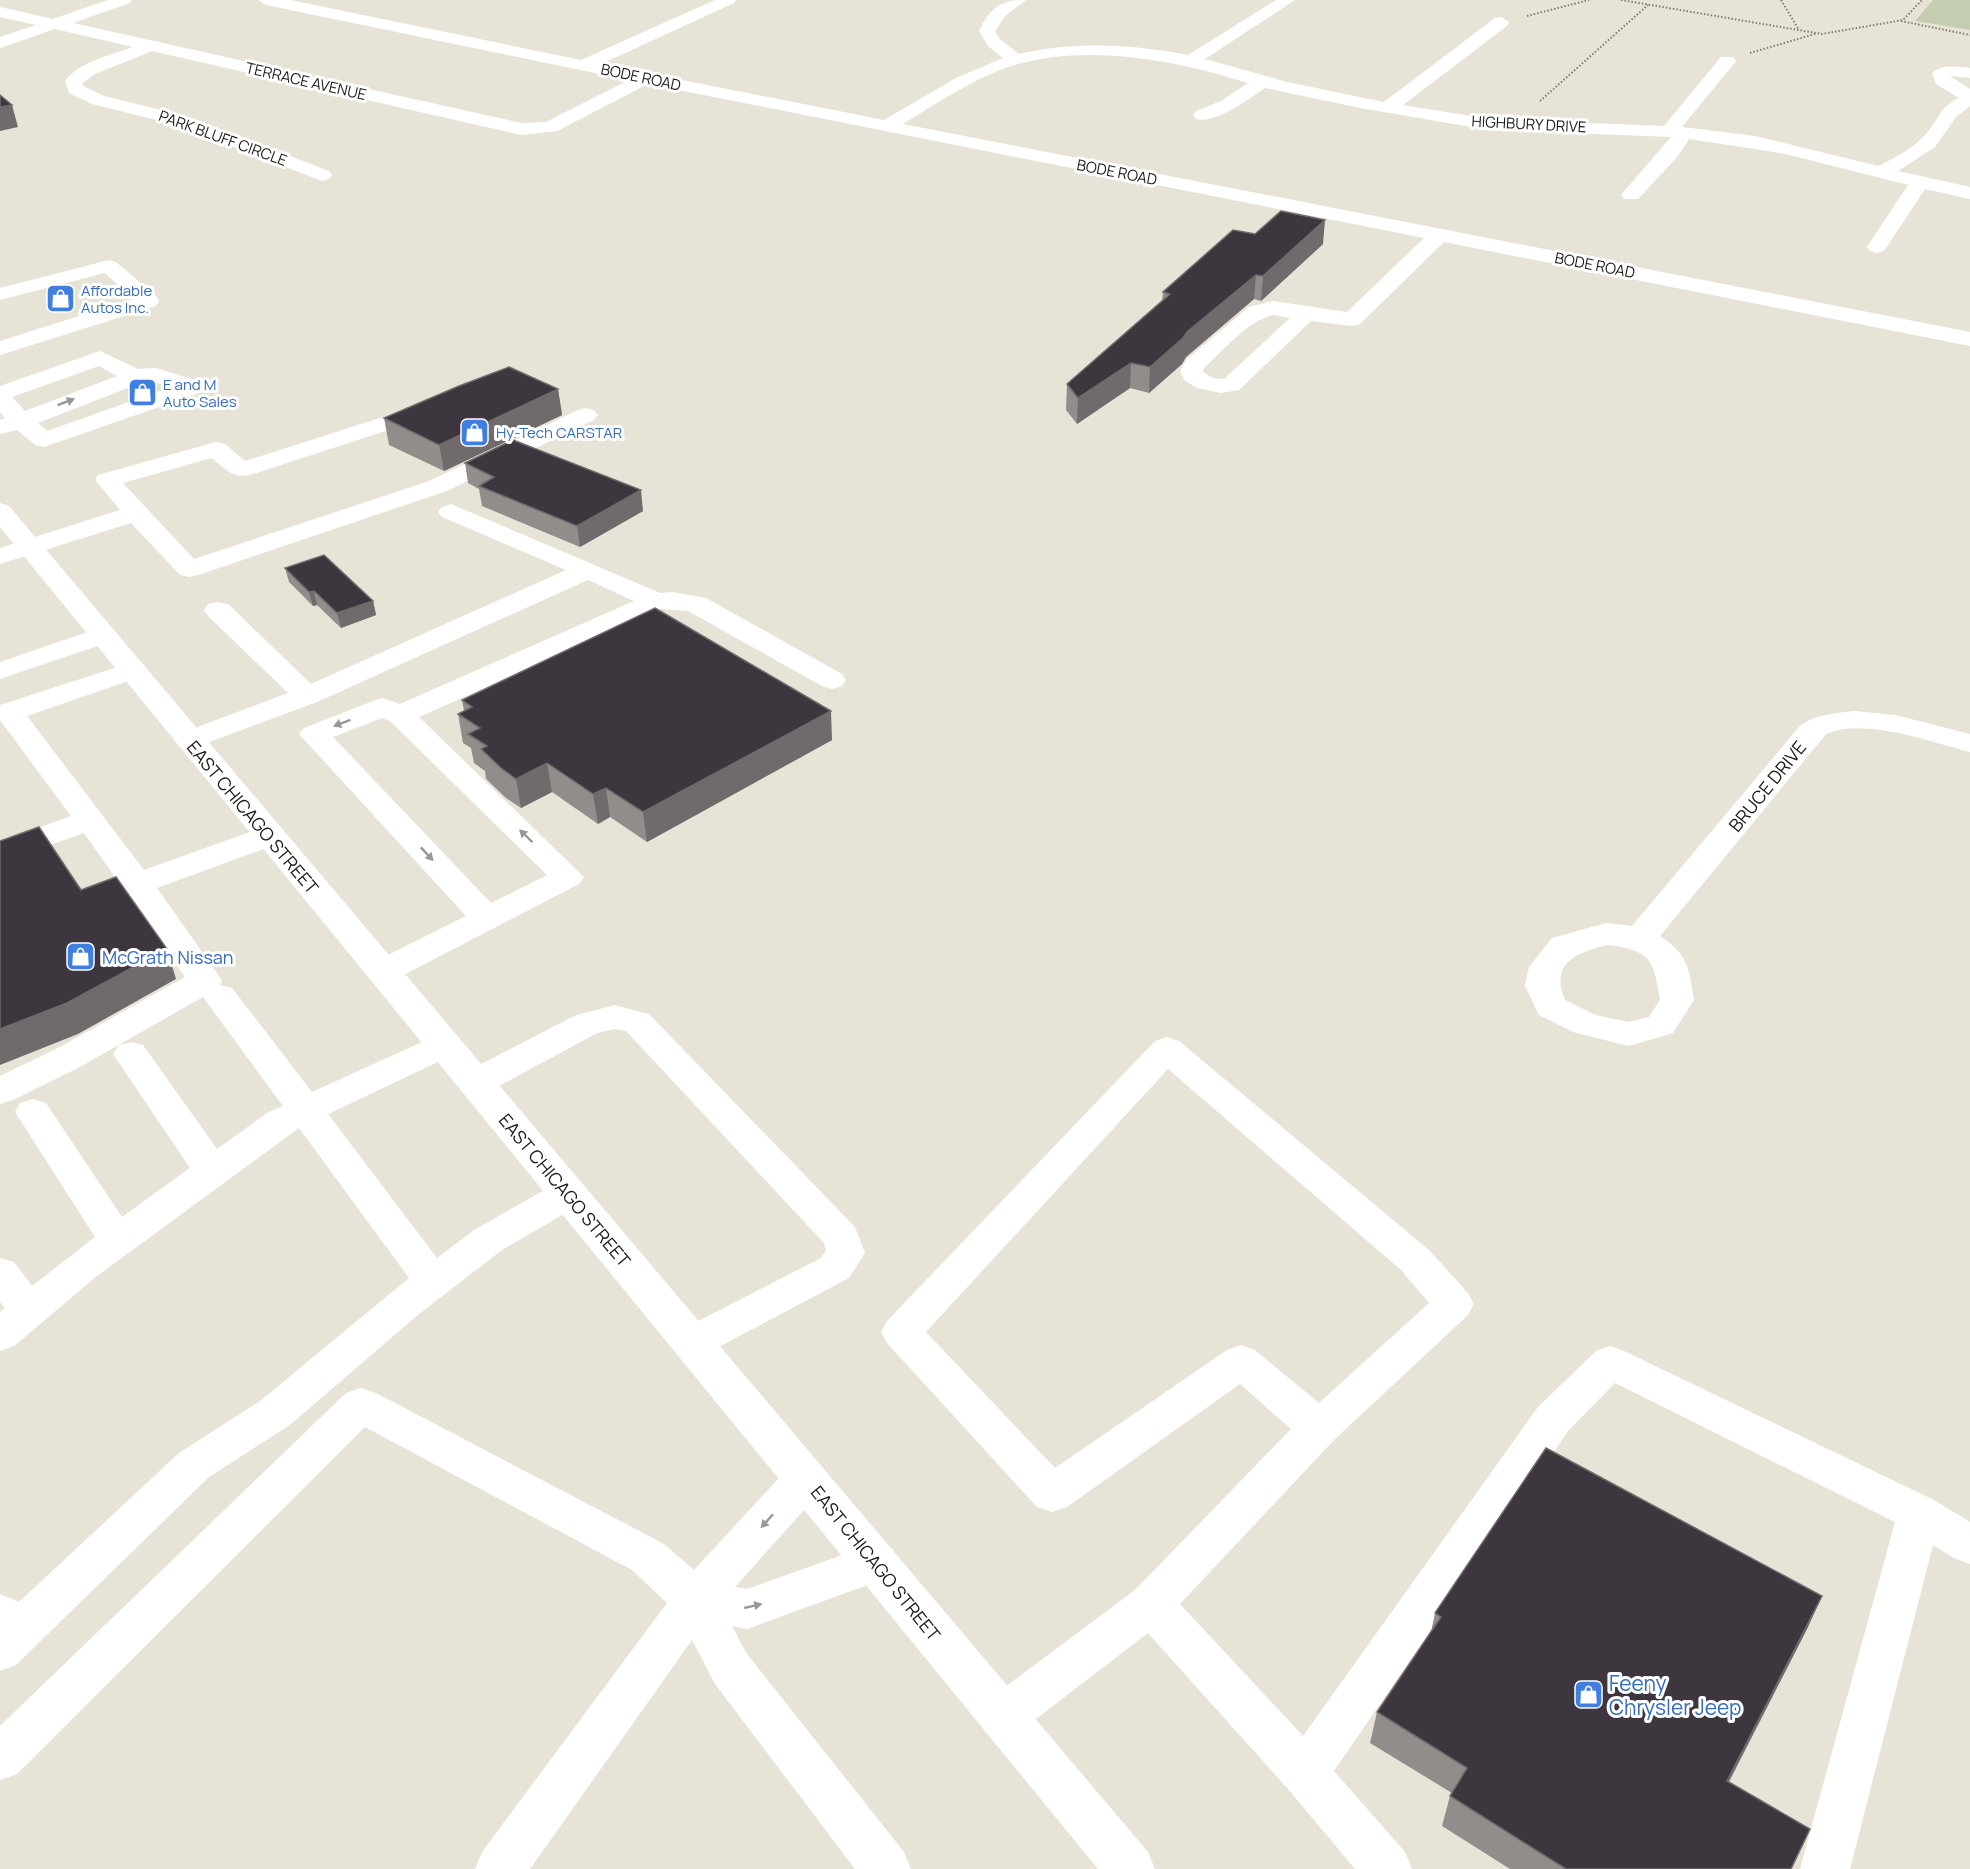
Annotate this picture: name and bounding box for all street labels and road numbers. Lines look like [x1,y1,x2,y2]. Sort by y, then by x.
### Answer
street label: TERRACE AVENUE [244,57,368,105]
street label: BODE ROAD [599,58,683,96]
street label: PARK BLUFF CIRCLE [156,105,290,171]
street label: HIGHBURY DRIVE [1471,111,1587,137]
street label: BODE ROAD [1075,154,1159,190]
street label: BODE ROAD [1553,247,1637,283]
street label: EAST CHICAGO STREET [182,735,324,899]
street label: BRUCE DRIVE [1723,735,1811,837]
street label: EAST CHICAGO STREET [494,1108,636,1272]
street label: EAST CHICAGO STREET [806,1480,946,1646]

